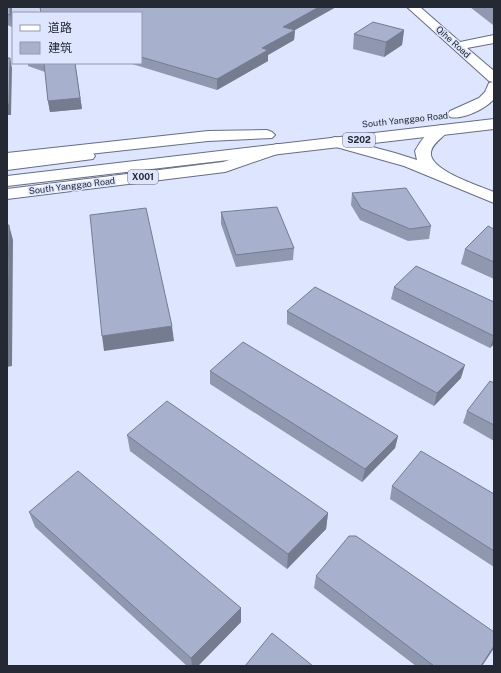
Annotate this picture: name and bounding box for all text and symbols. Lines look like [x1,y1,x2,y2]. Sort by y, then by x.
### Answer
legend [12,12,142,64]
text: 道路 [48,21,72,35]
street label: Qihe Road [434,23,473,60]
text: 建筑 [48,41,72,55]
street label: South Yanggao Road [361,110,449,130]
road number: S202 [343,133,375,147]
road number: X001 [128,170,158,184]
street label: South Yanggao Road [28,175,116,196]

